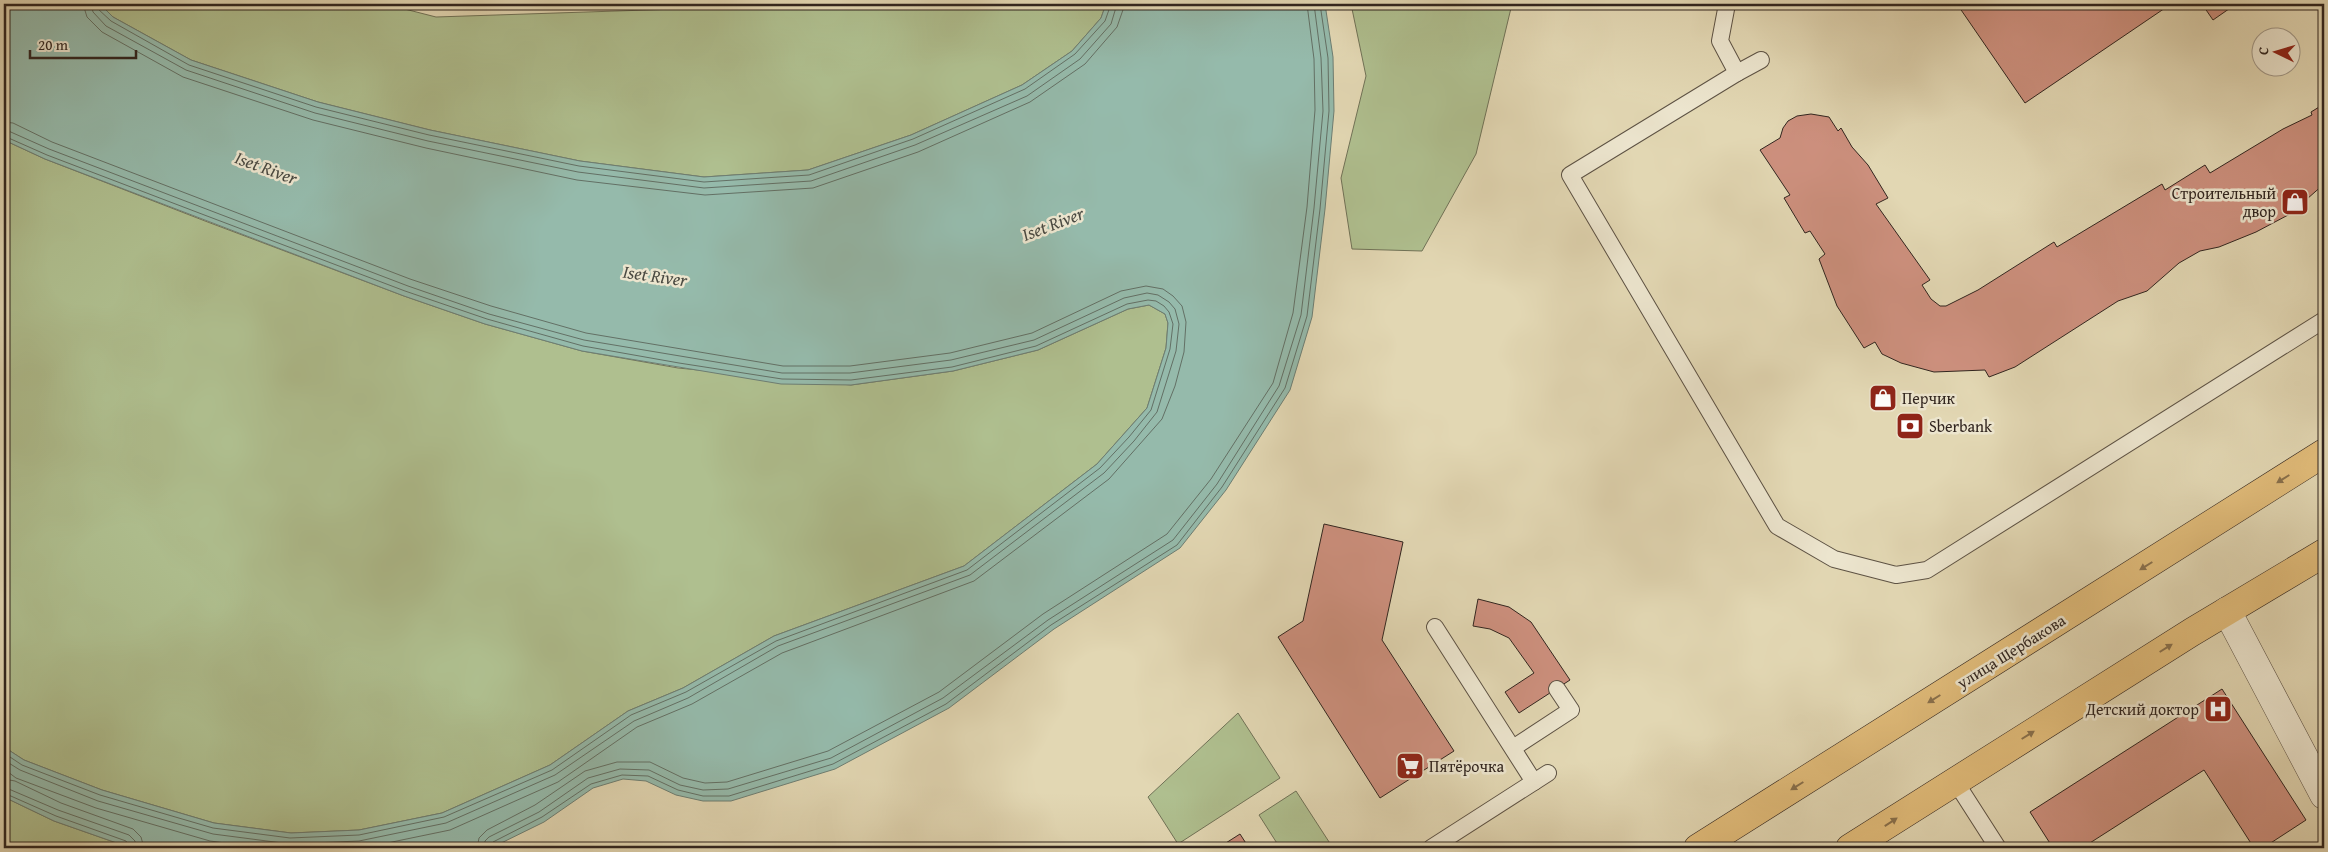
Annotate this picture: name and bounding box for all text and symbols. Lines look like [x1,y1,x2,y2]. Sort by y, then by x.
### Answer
scale bar [30,28,136,60]
north arrow [2250,28,2300,78]
text: 20 m [38,34,69,55]
text: С [2253,46,2273,56]
water label: Iset River [231,144,302,192]
place label: Строительный двор [2172,181,2276,223]
shop icon: Строительный двор [2280,187,2310,217]
water label: Iset River [1018,199,1089,248]
water label: Iset River [621,258,690,294]
shop icon: Перчик [1868,383,1898,413]
place label: Перчик [1902,386,1956,410]
bank icon: Sberbank [1895,411,1925,441]
place label: Sberbank [1929,414,1993,438]
one-way arrow [2276,474,2290,484]
one-way arrow [2139,561,2152,571]
street label: улица Щербакова [1951,608,2070,695]
one-way arrow [2159,644,2172,653]
hospital icon: Детский доктор [2203,694,2233,724]
one-way arrow [1928,695,1941,704]
place label: Детский доктор [2085,697,2199,721]
one-way arrow [2021,730,2035,740]
supermarket icon: Пятёрочка [1395,751,1425,781]
place label: Пятёрочка [1429,754,1504,778]
one-way arrow [1790,781,1803,791]
one-way arrow [1884,817,1897,827]

